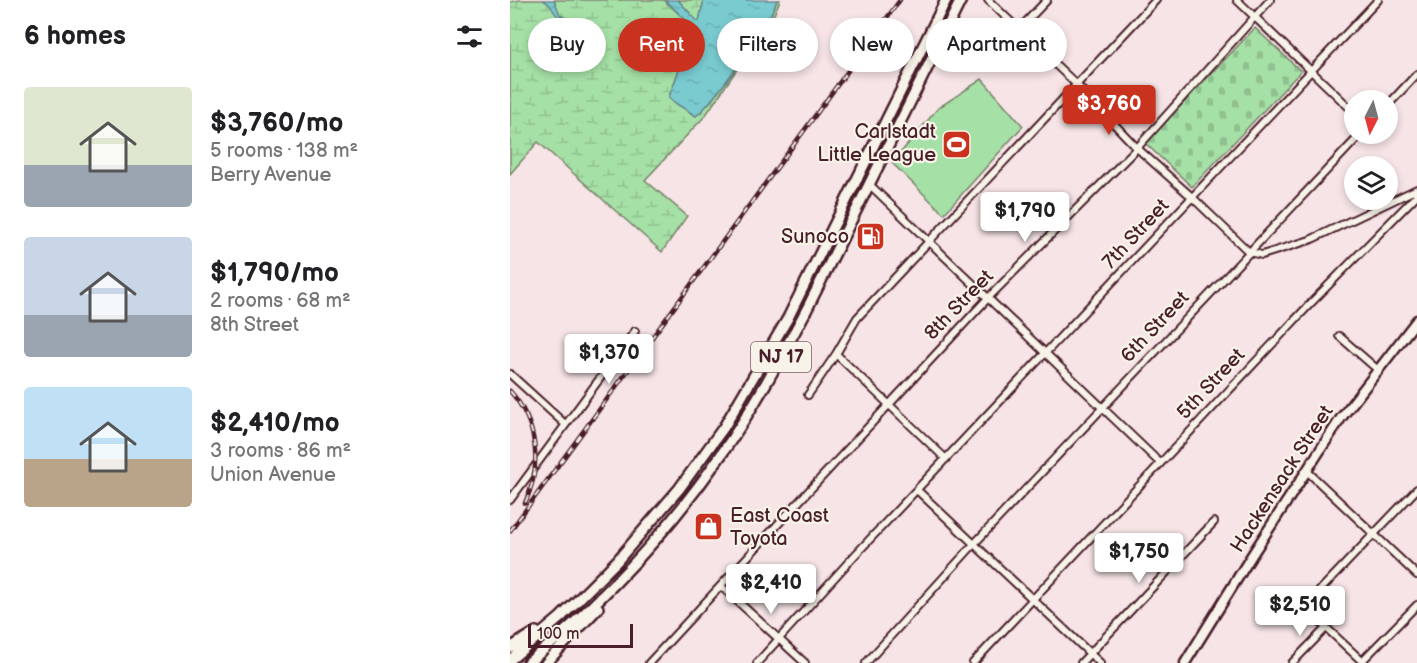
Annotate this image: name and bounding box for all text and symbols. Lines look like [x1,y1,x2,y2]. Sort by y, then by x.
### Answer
chip: Buy [528,18,606,72]
chip: Rent [618,18,705,72]
chip: Filters [717,18,818,72]
chip: New [830,18,914,72]
chip: Apartment [926,18,1067,72]
icon: filters [453,20,486,53]
text: 6 homes [24,21,126,52]
pin: $3,760 [1060,85,1158,136]
north arrow [1344,90,1398,144]
map controls [1344,90,1398,210]
text: $3,760 [1077,92,1141,116]
text: $3,760/mo [210,108,343,139]
icon: home [72,111,144,183]
place label: Carlstadt Little League [817,120,936,167]
sports icon: Carlstadt Little League [941,128,973,160]
text: 5 rooms · 138 m² [210,139,358,163]
button: layers [1344,156,1398,210]
text: Berry Avenue [210,163,331,187]
pin: $1,790 [976,192,1074,243]
street label: 7th Street [1098,194,1174,274]
text: $1,790 [994,199,1056,223]
fuel station icon: Sunoco [854,221,886,253]
place label: Sunoco [781,225,849,249]
text: $1,790/mo [210,258,339,289]
icon: home [72,261,144,333]
street label: 8th Street [920,265,998,345]
street label: 6th Street [1116,286,1194,368]
text: 2 rooms · 68 m² [210,289,351,313]
text: 8th Street [210,313,299,337]
pin: $1,370 [560,334,658,385]
text: $1,370 [578,341,640,365]
road number: NJ 17 [751,342,811,372]
street label: 5th Street [1172,343,1250,425]
street label: Hackensack Street [1225,401,1339,557]
text: $2,410/mo [210,408,340,439]
icon: home [72,411,144,483]
text: 3 rooms · 86 m² [210,439,351,463]
text: Union Avenue [210,463,336,487]
place label: East Coast Toyota [730,504,829,551]
shop icon: East Coast Toyota [693,511,725,543]
pin: $1,750 [1090,533,1188,584]
text: $1,750 [1108,540,1170,564]
pin: $2,410 [722,564,820,615]
text: $2,410 [740,571,802,595]
pin: $2,510 [1251,586,1349,637]
text: $2,510 [1269,593,1331,617]
scale bar [528,621,633,648]
text: 100 m [537,625,580,644]

